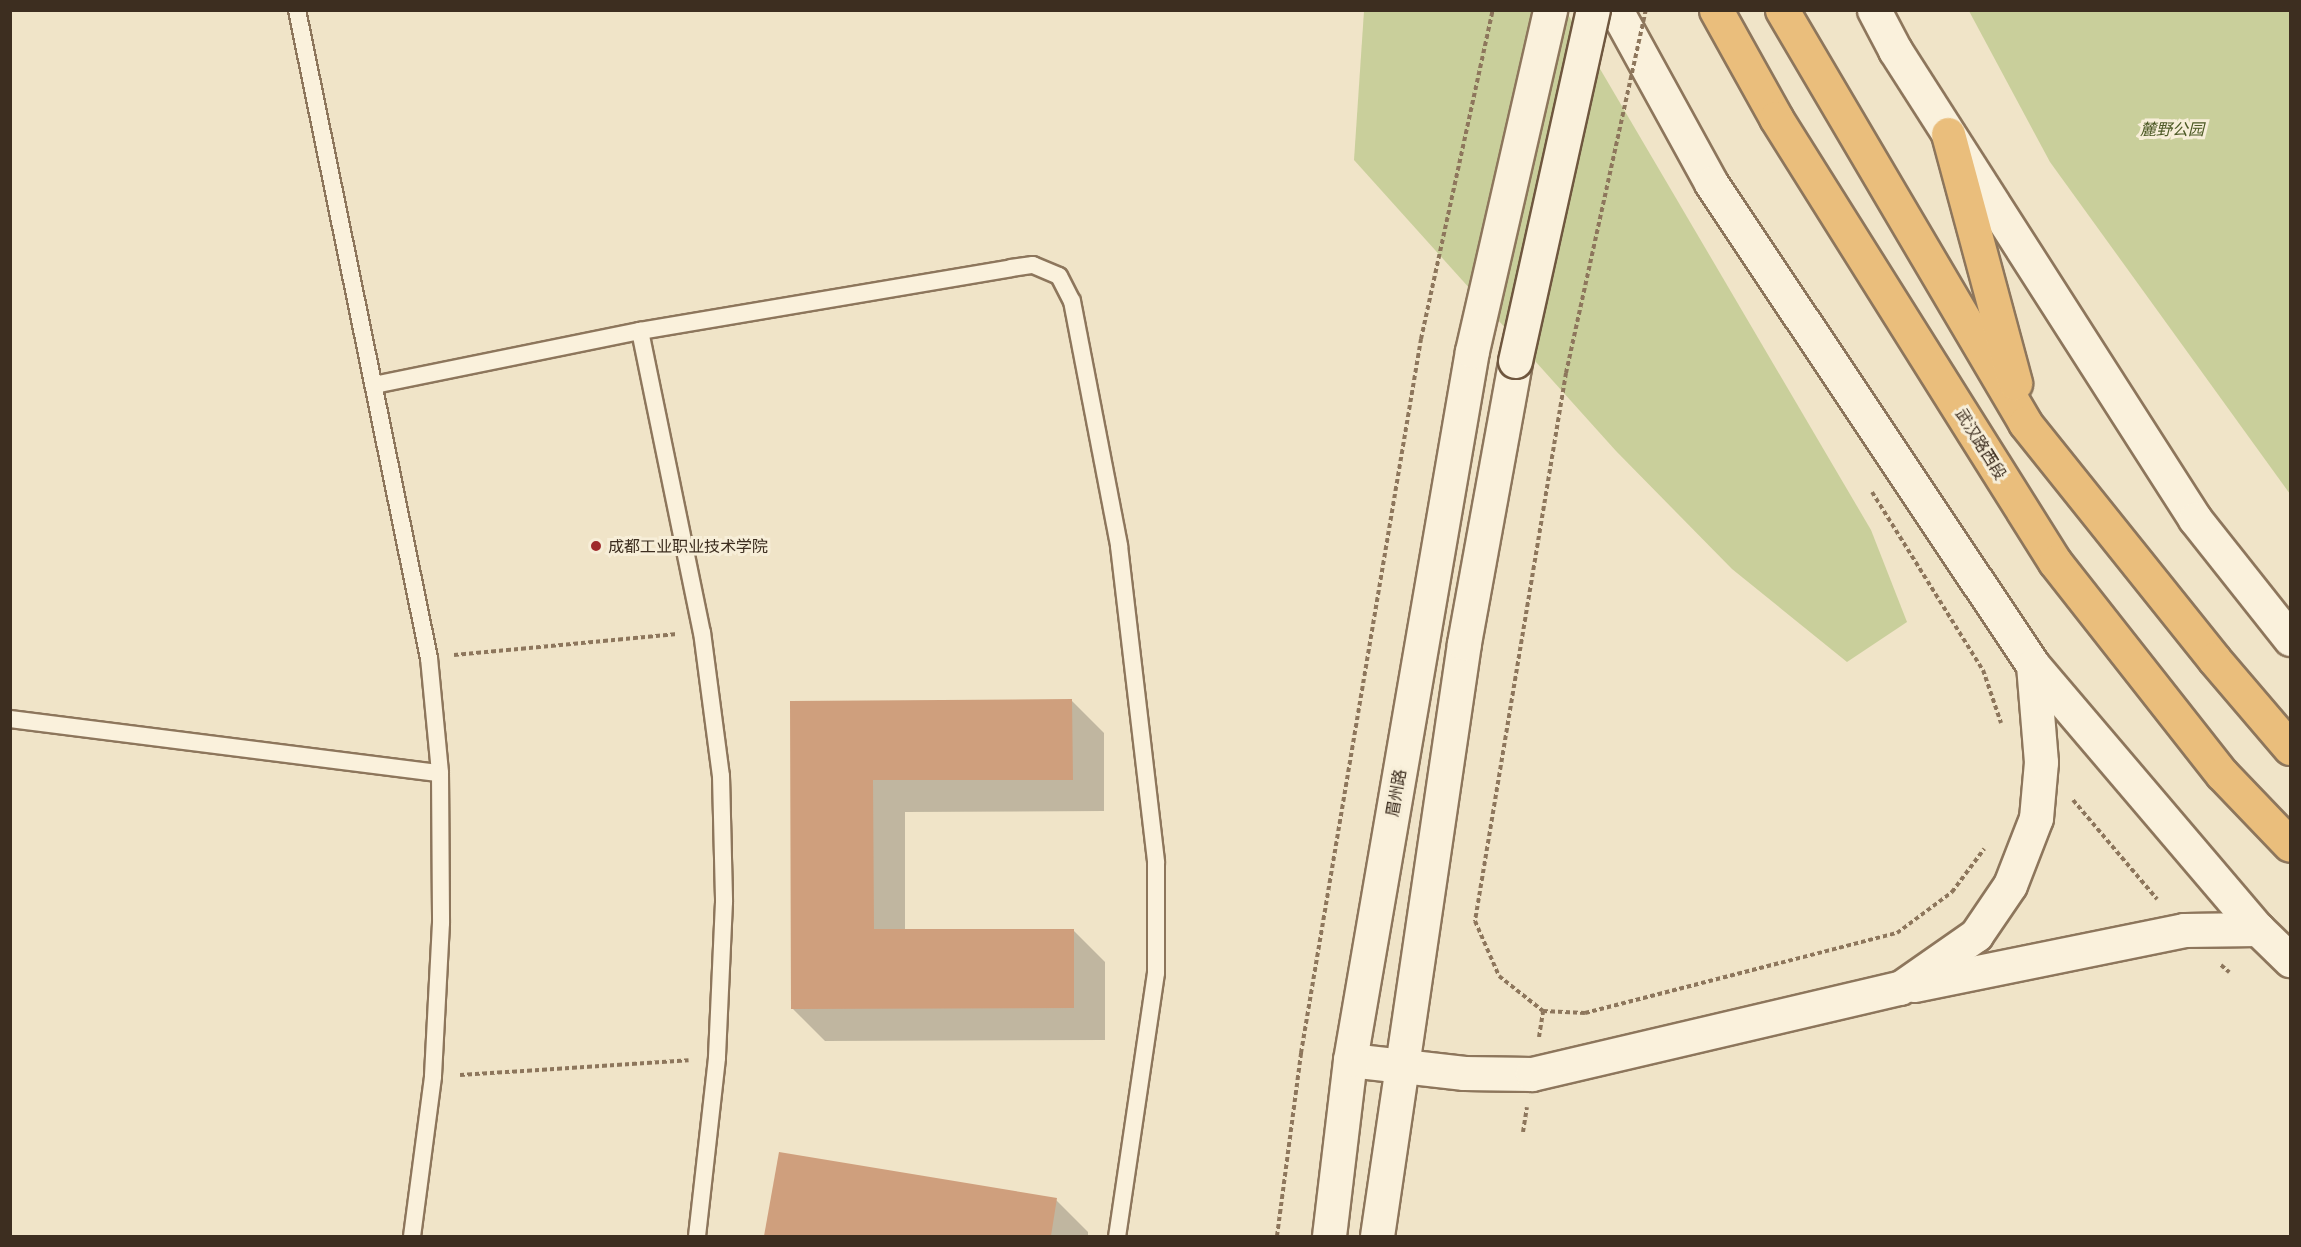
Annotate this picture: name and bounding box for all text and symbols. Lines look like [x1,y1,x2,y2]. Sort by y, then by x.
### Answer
park label: 麓野公园 [2140,119,2204,139]
street label: 武汉路西段 [1952,405,2010,483]
place label: 成都工业职业技术学院 [608,536,768,556]
marker: 成都工业职业技术学院 [589,539,603,553]
street label: 眉州路 [1382,768,1410,818]

